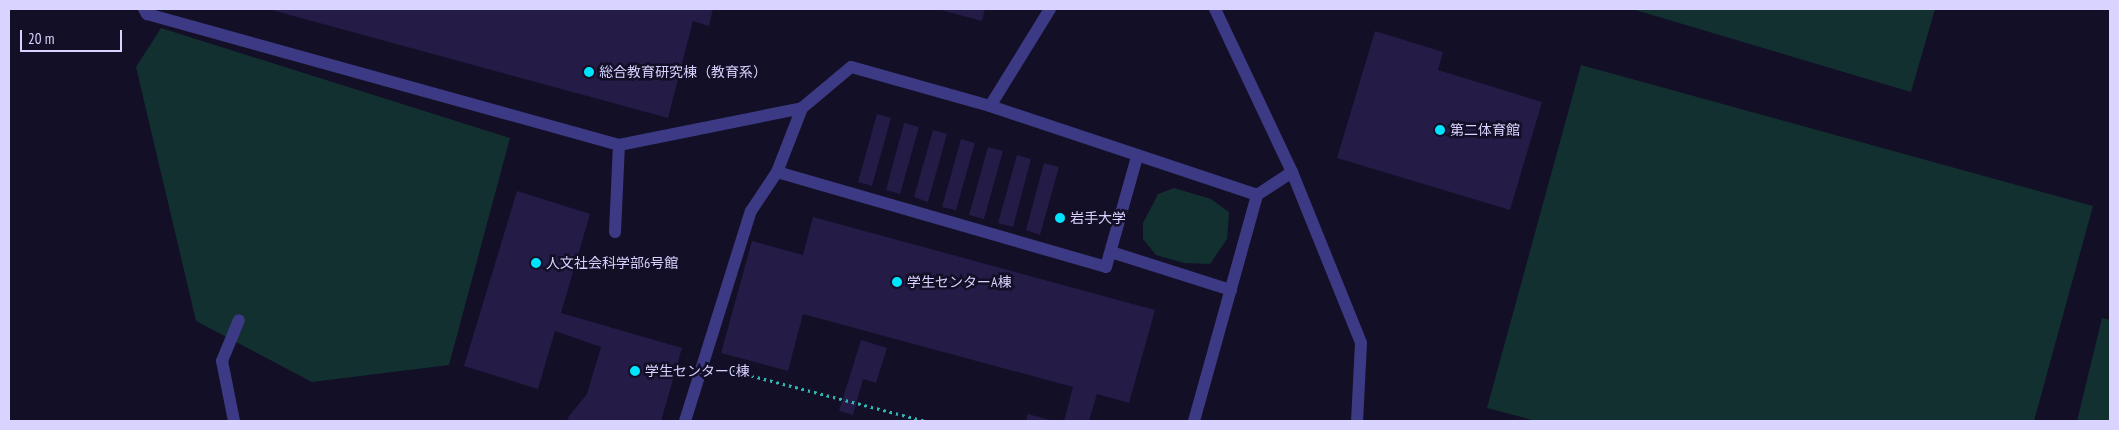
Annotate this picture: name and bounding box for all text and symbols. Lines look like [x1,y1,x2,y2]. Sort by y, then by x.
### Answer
scale bar [22,20,125,52]
text: 20 m [28,29,54,48]
place label: 総合教育研究棟（教育系） [599,64,767,80]
marker: 総合教育研究棟（教育系） [583,66,595,78]
place label: 第二体育館 [1450,122,1520,138]
marker: 第二体育館 [1434,124,1446,136]
place label: 岩手大学 [1070,210,1126,226]
marker: 岩手大学 [1054,212,1066,224]
place label: 人文社会科学部6号館 [546,255,678,271]
marker: 人文社会科学部6号館 [530,257,542,269]
place label: 学生センターA棟 [907,274,1012,290]
marker: 学生センターA棟 [891,276,903,288]
place label: 学生センターC棟 [645,363,749,379]
marker: 学生センターC棟 [629,365,641,377]

